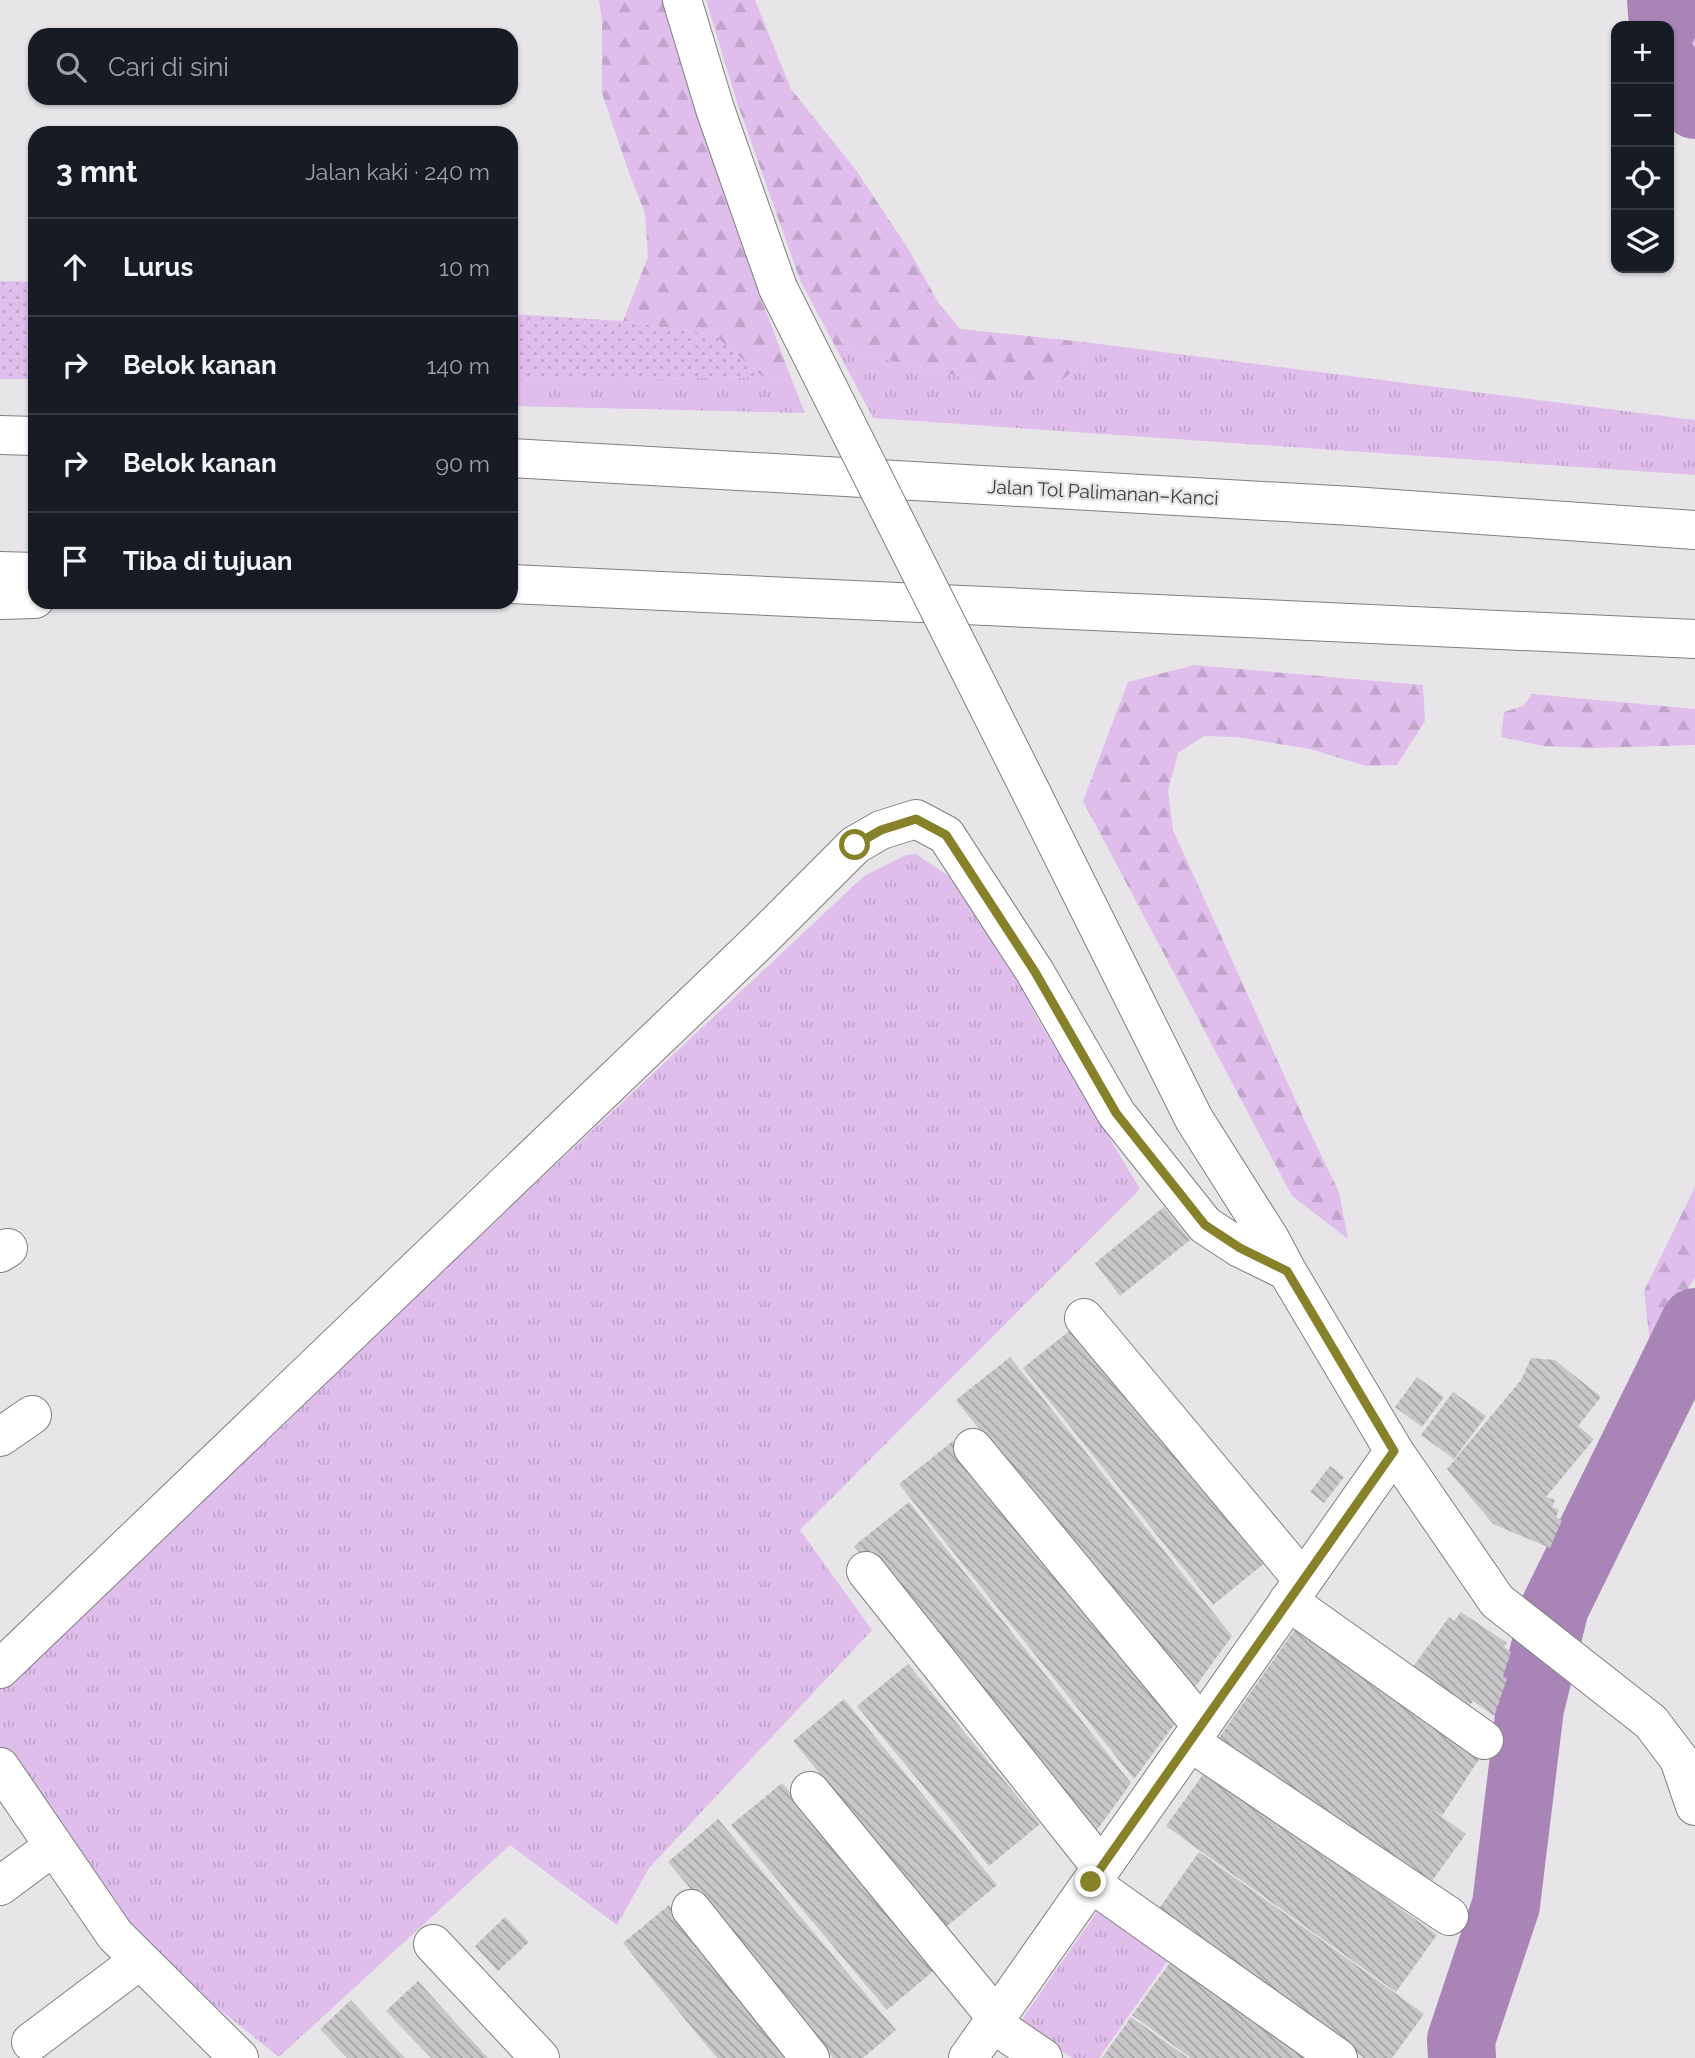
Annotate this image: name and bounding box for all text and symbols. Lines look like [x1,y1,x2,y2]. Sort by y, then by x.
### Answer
map controls [1611,21,1674,273]
button: + [1611,21,1674,84]
search box [28,28,518,105]
icon: search [52,48,90,86]
text: Cari di sini [108,52,229,82]
button: − [1611,84,1674,147]
button: locate [1611,147,1674,210]
text: 3 mnt [56,154,137,189]
text: Jalan kaki · 240 m [305,158,490,185]
button: layers [1611,210,1674,273]
icon: ahead [56,248,94,286]
text: Lurus [123,252,193,282]
text: 10 m [439,254,490,281]
icon: right [56,346,94,384]
text: Belok kanan [123,350,277,380]
text: 140 m [427,352,490,379]
icon: right [56,444,94,482]
text: Belok kanan [123,448,277,478]
text: 90 m [435,450,490,477]
street label: Jalan Tol Palimanan–Kanci [987,475,1219,509]
icon: arrive [56,542,94,580]
text: Tiba di tujuan [123,546,293,576]
route start [839,829,870,860]
route end [1075,1866,1106,1897]

